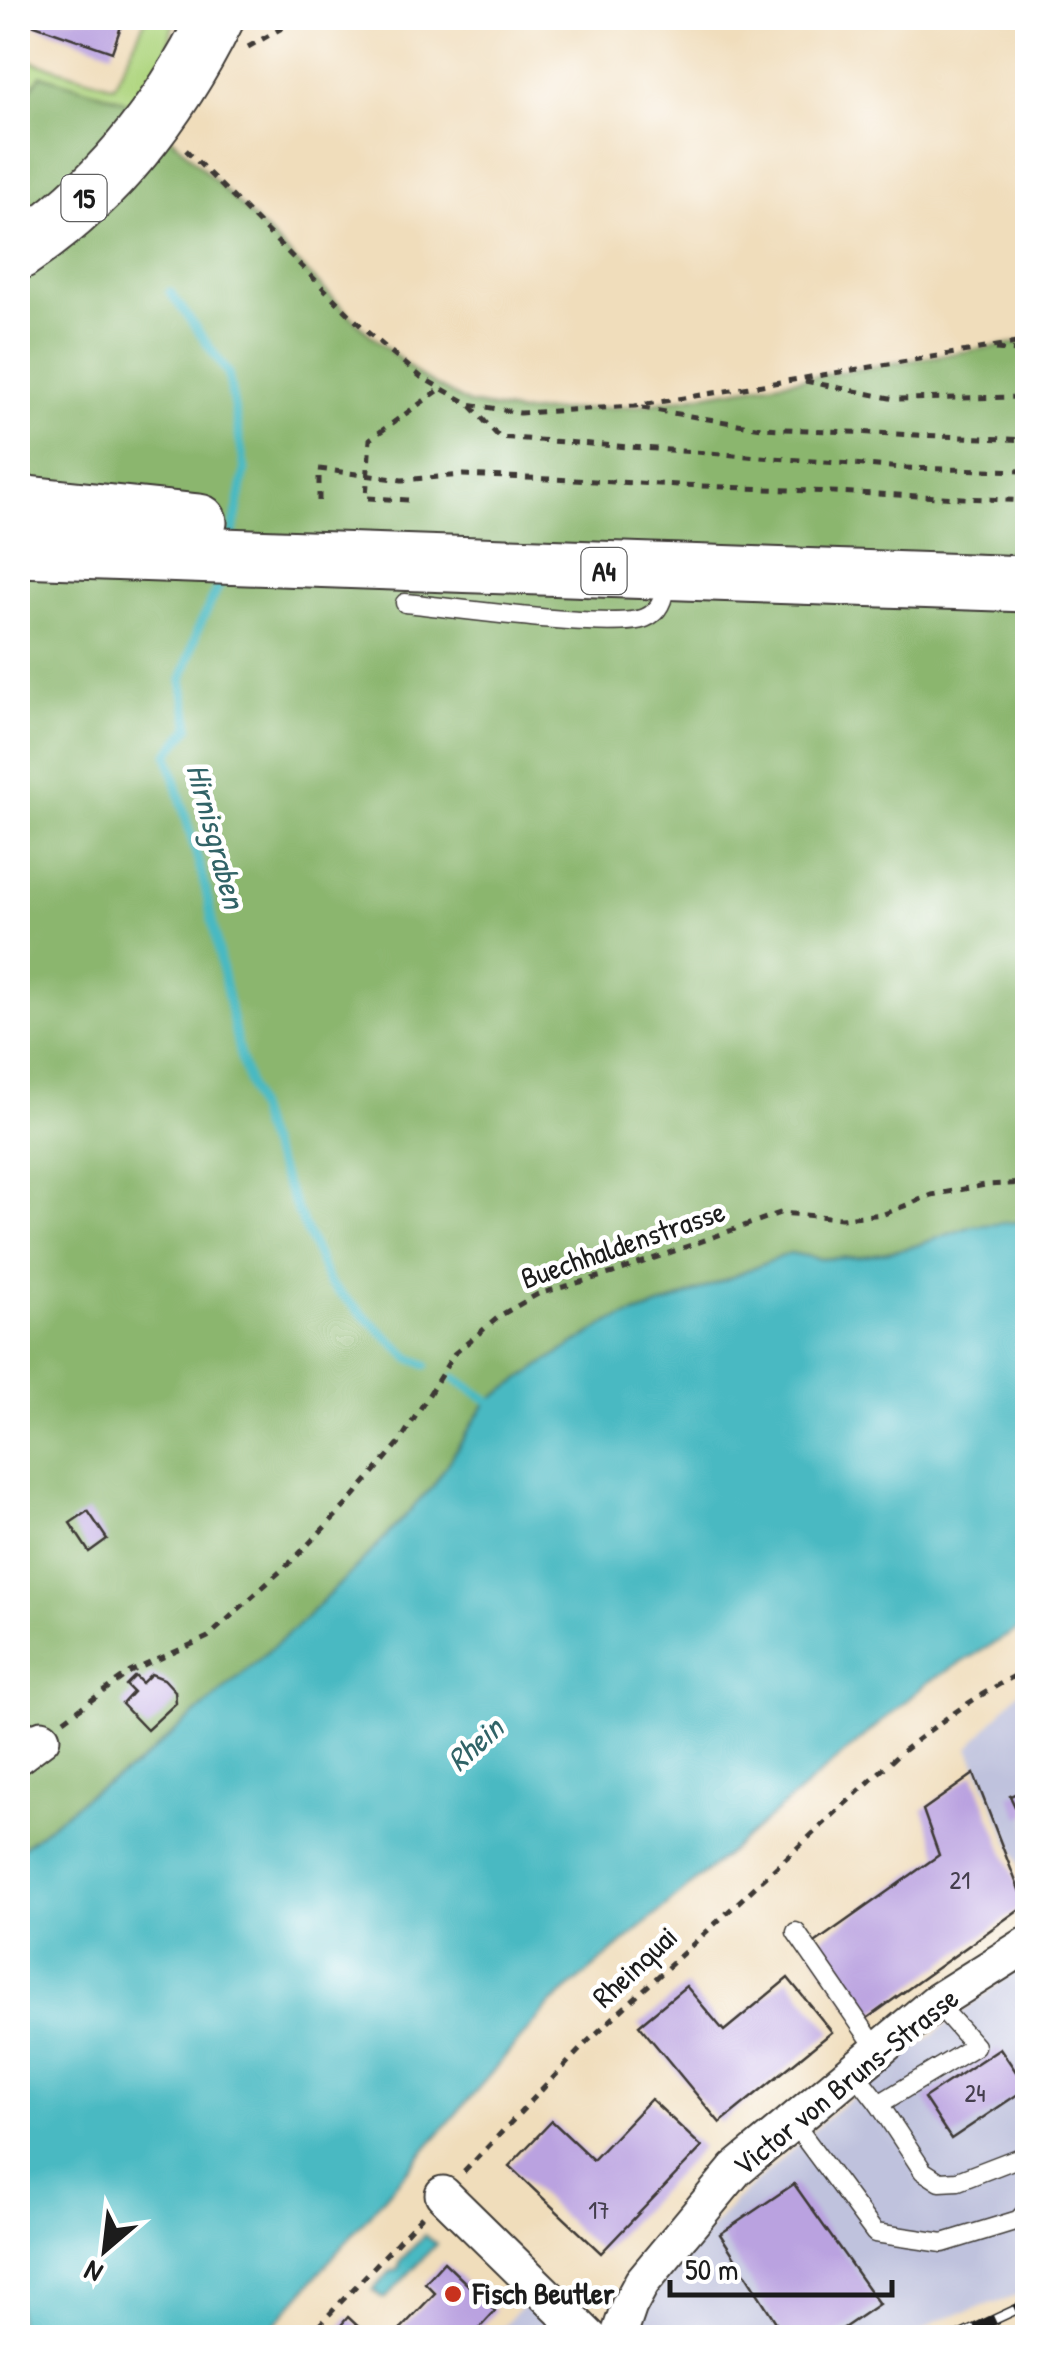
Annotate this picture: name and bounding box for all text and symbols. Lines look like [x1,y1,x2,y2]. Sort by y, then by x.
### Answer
road number: 15 [62,175,106,221]
road number: A4 [582,548,626,594]
water label: Hirnisgraben [177,759,257,915]
street label: Buechhaldenstrasse [515,1190,730,1298]
water label: Rhein [437,1705,514,1780]
house number: 21 [950,1863,970,1897]
street label: Rheinquai [583,1917,686,2016]
street label: Victor von Bruns-Strasse [724,1978,966,2185]
house number: 24 [964,2076,986,2110]
house number: 17 [588,2193,610,2227]
north arrow [55,2200,155,2300]
scale bar [670,2235,892,2297]
text: 50 m [685,2249,738,2289]
text: N [78,2252,109,2292]
place label: Fisch Beutler [472,2273,615,2313]
marker: Fisch Beutler [442,2283,464,2305]

